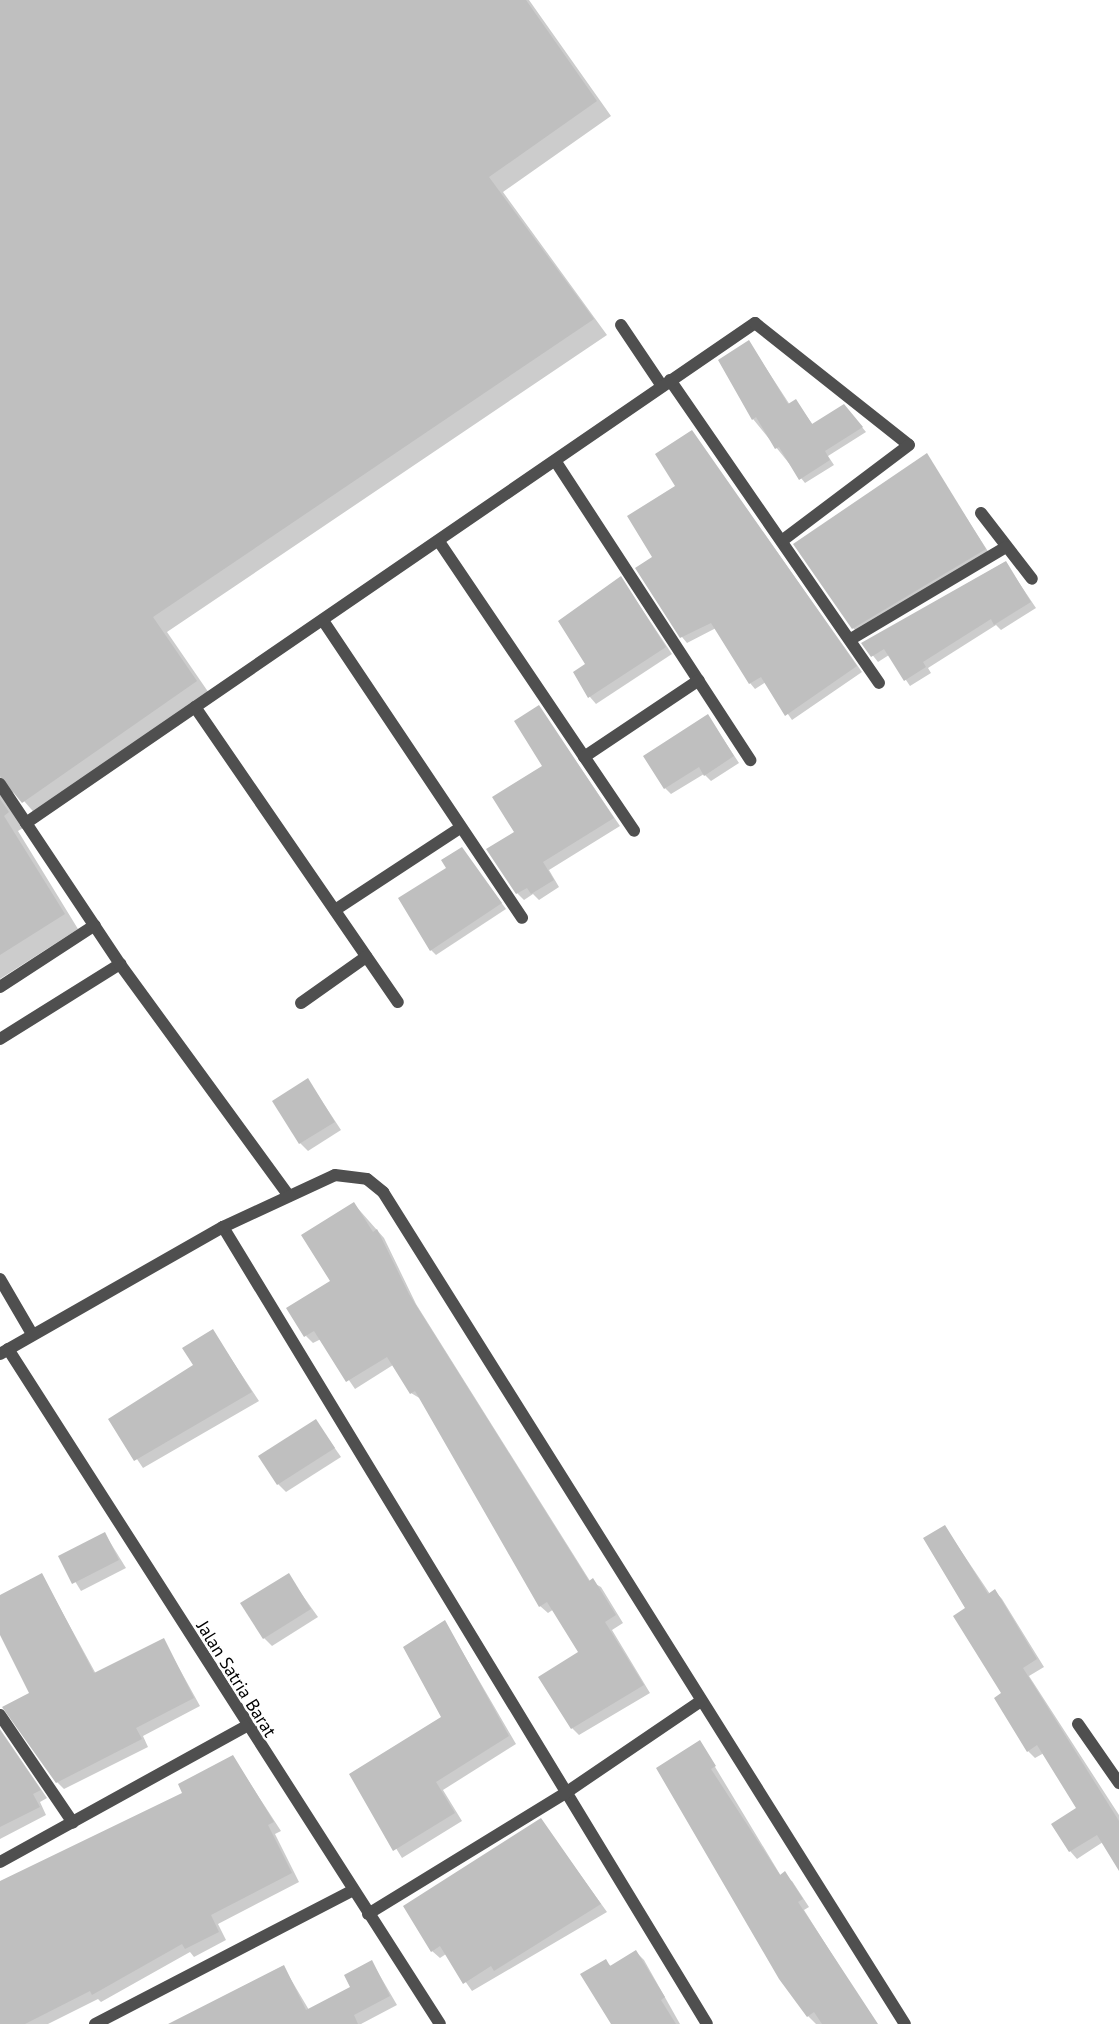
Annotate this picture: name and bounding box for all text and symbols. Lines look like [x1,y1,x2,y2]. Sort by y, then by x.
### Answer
street label: Jalan Satria Barat [192,1617,280,1741]

